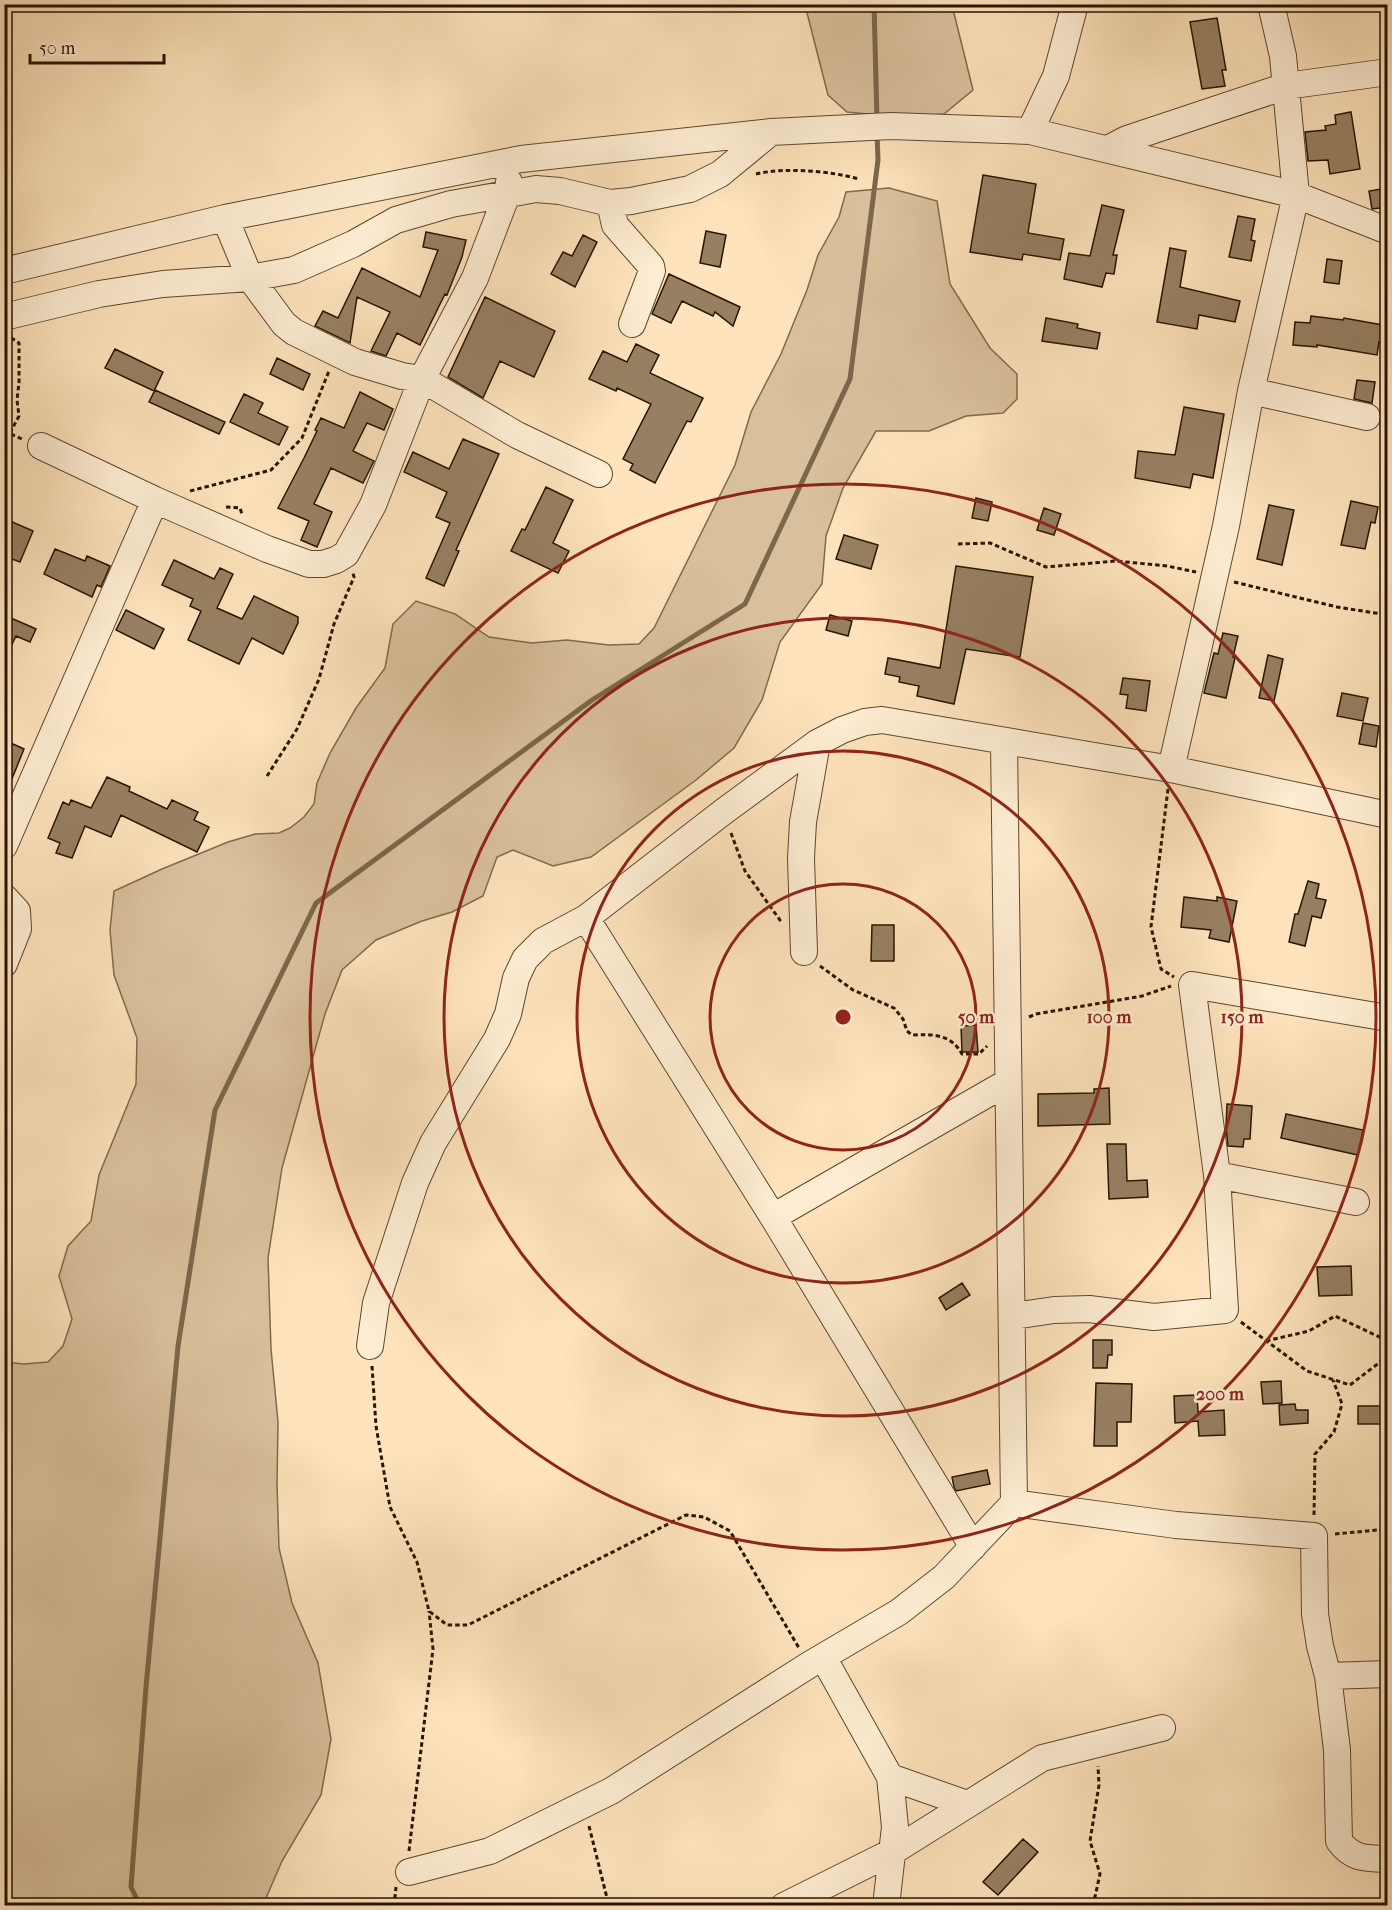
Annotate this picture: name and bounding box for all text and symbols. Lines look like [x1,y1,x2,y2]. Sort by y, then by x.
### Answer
scale bar [30,27,164,65]
text: 50 m [39,38,76,59]
centre of rings [833,1007,853,1027]
text: 50 m [958,1007,995,1028]
text: 100 m [1086,1007,1133,1028]
text: 150 m [1221,1007,1264,1028]
text: 200 m [1196,1384,1245,1405]

